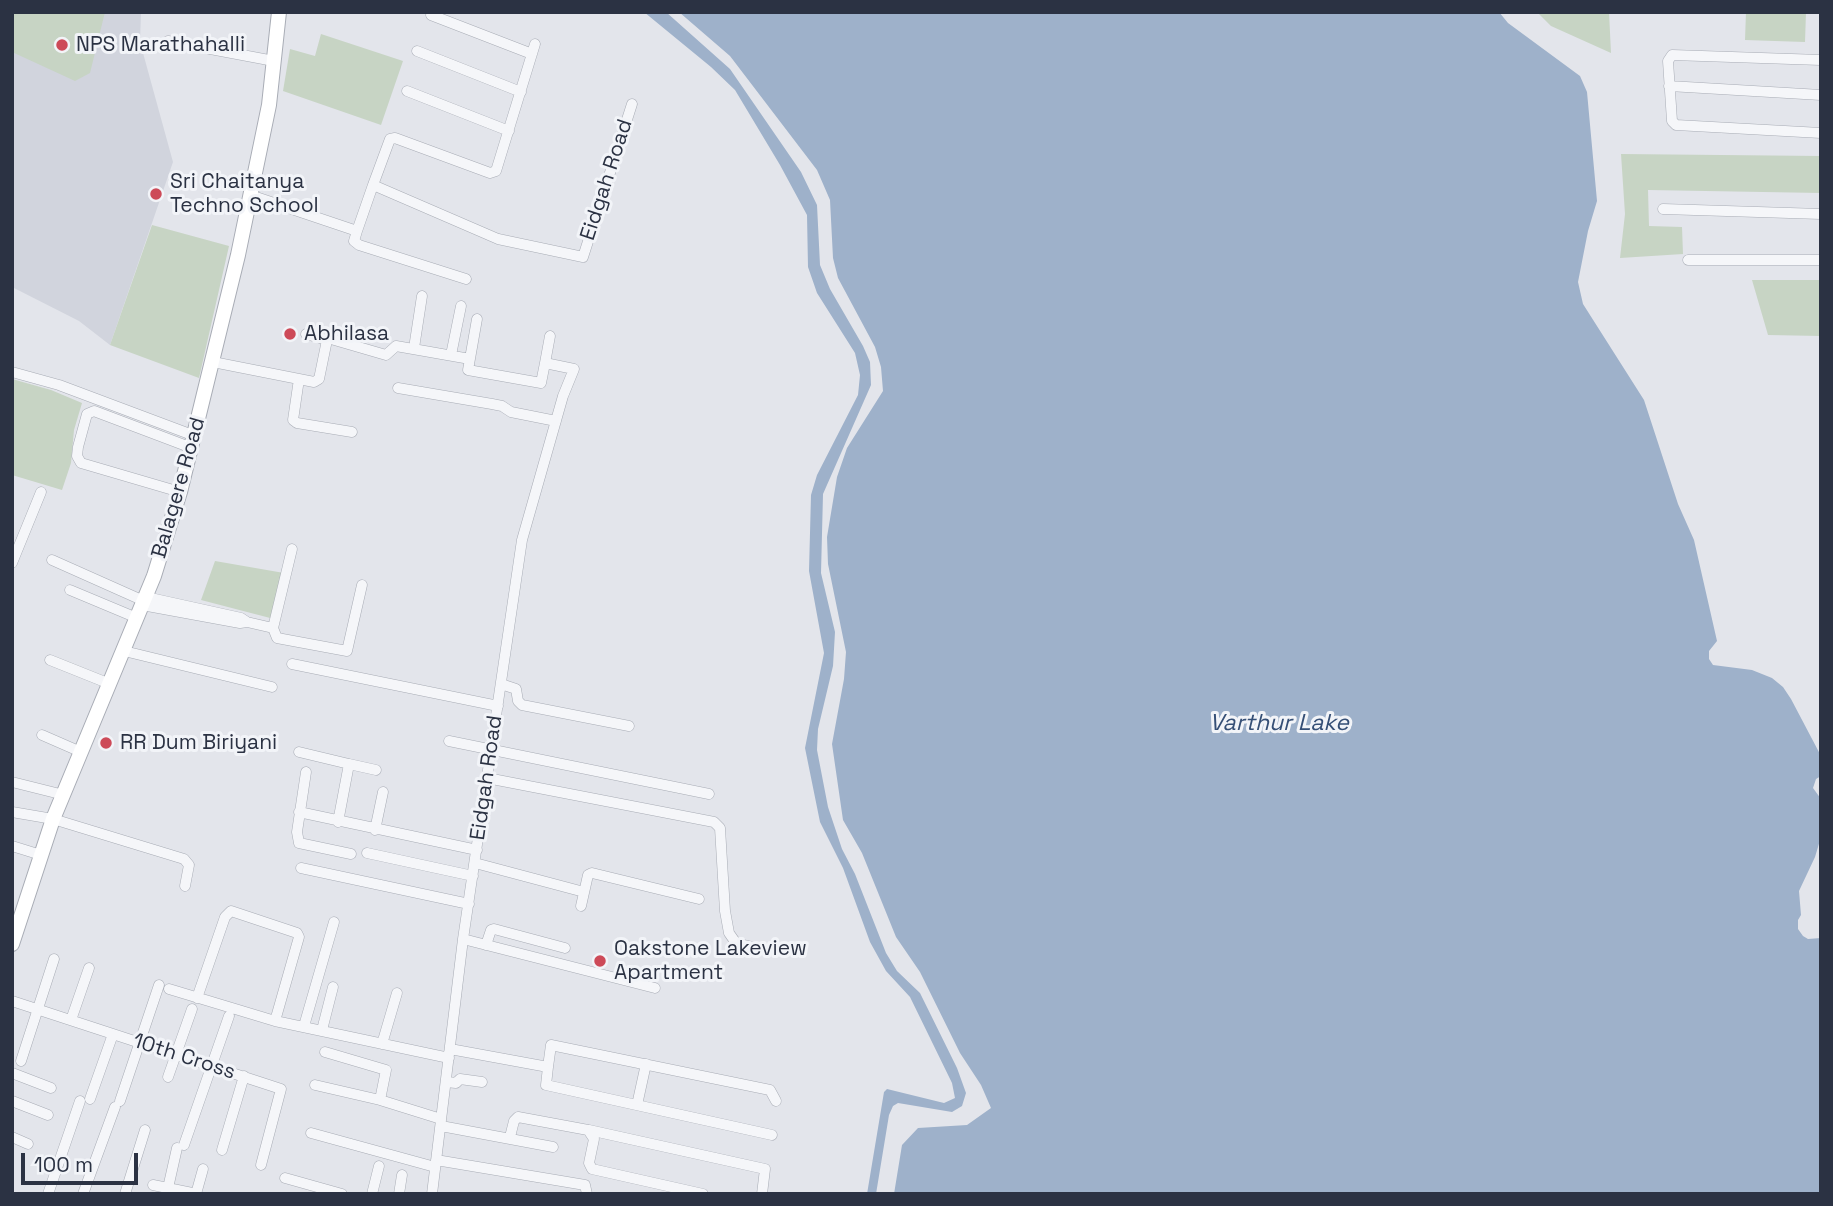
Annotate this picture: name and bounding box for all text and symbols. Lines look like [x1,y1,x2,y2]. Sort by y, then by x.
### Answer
place label: NPS Marathahalli [76,32,245,58]
marker: NPS Marathahalli [54,37,70,53]
street label: Eidgah Road [576,116,638,244]
place label: Sri Chaitanya Techno School [170,169,319,219]
marker: Sri Chaitanya Techno School [148,186,164,202]
place label: Abhilasa [304,321,389,347]
marker: Abhilasa [282,326,298,342]
street label: Balagere Road [147,414,211,562]
water label: Varthur Lake [1209,710,1349,738]
street label: Eidgah Road [466,714,508,842]
place label: RR Dum Biriyani [120,730,277,756]
marker: RR Dum Biriyani [98,735,114,751]
place label: Oakstone Lakeview Apartment [614,936,807,986]
marker: Oakstone Lakeview Apartment [592,953,608,969]
street label: 10th Cross [130,1029,238,1085]
scale bar [24,1140,142,1184]
text: 100 m [34,1151,93,1178]

